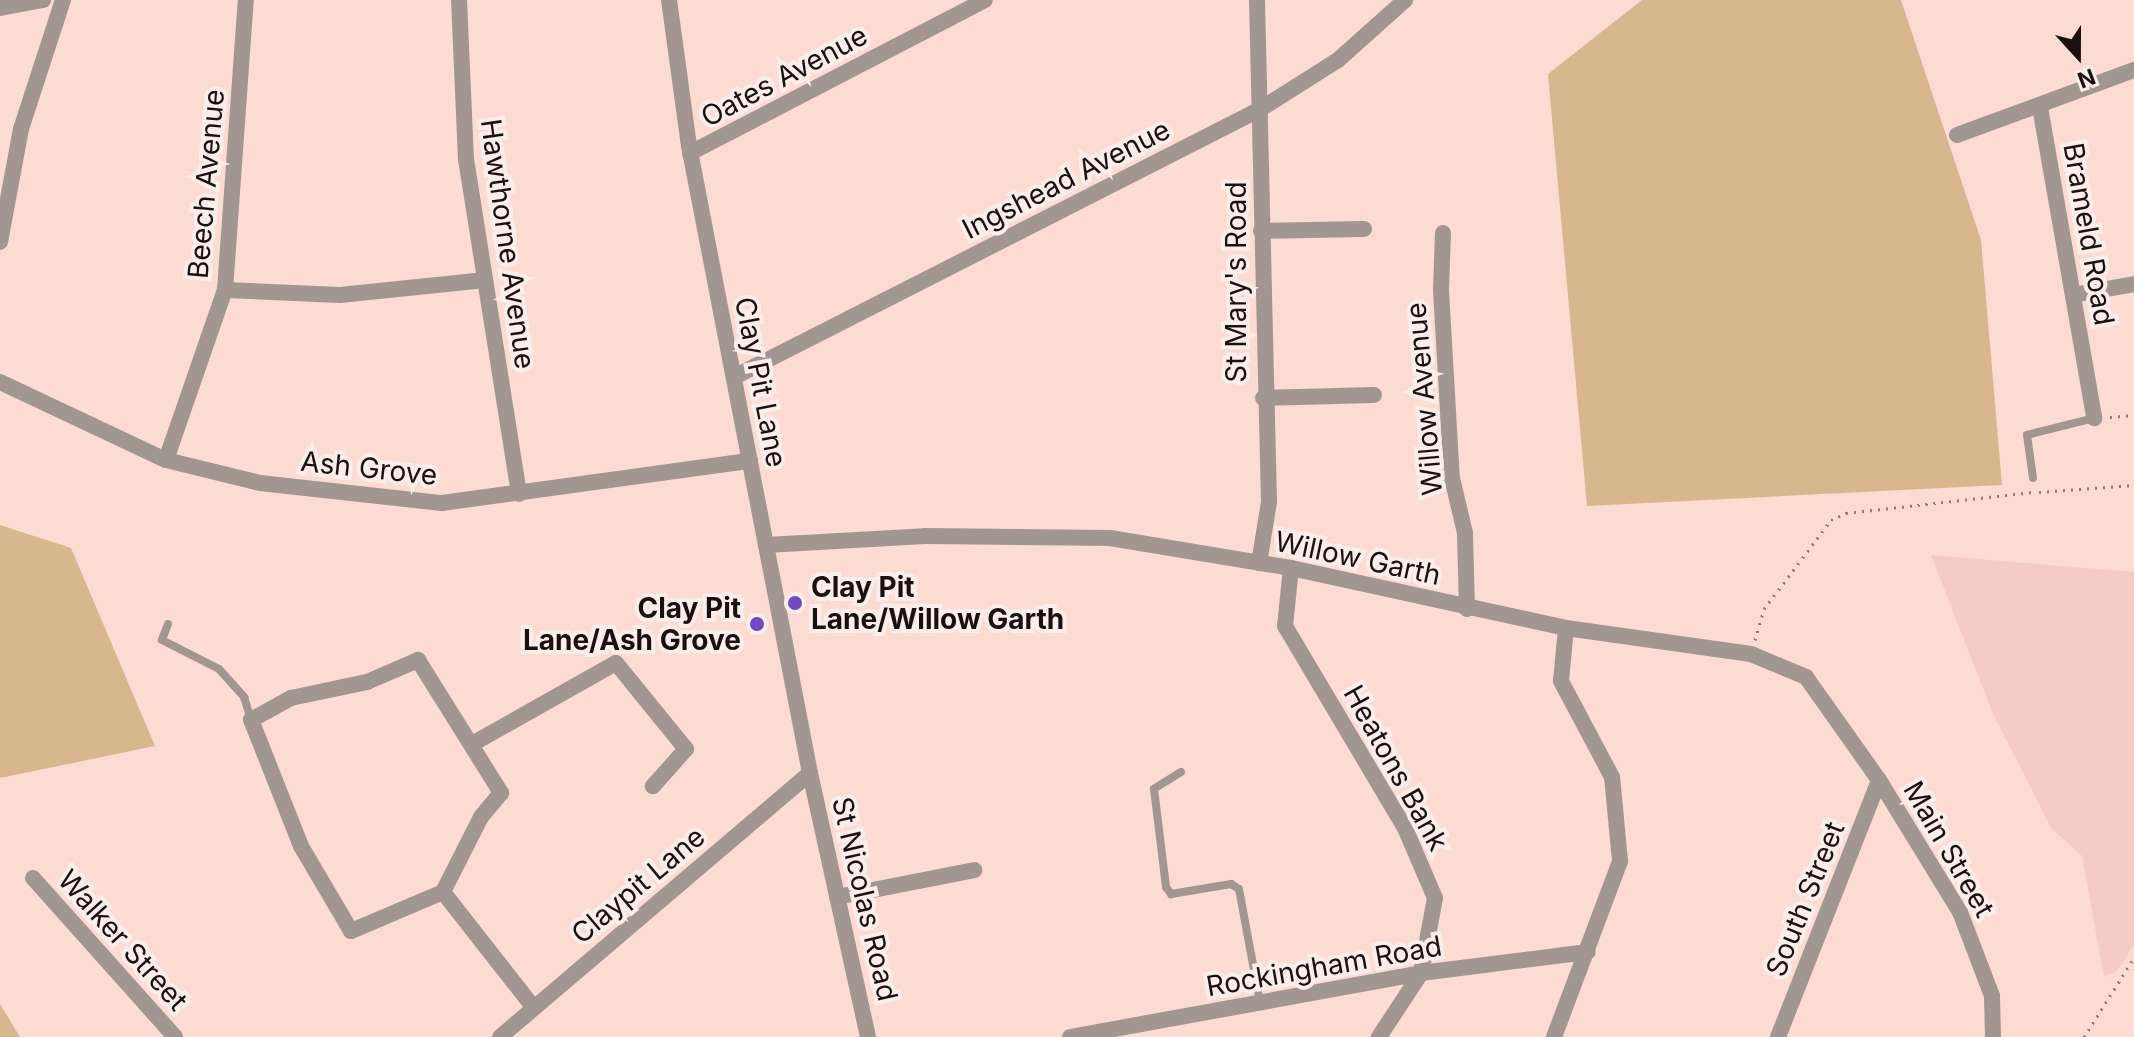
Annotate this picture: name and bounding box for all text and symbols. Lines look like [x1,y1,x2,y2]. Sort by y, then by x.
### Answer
north arrow [2038,16,2118,96]
street label: Oates Avenue [695,18,873,134]
text: N [2074,63,2099,94]
street label: Beech Avenue [181,88,231,280]
street label: Ingshead Avenue [957,112,1175,246]
street label: Hawthorne Avenue [474,117,542,371]
street label: Brameld Road [2056,140,2122,328]
street label: St Mary's Road [1219,181,1253,383]
street label: Clay Pit Lane [728,294,794,470]
street label: Willow Avenue [1399,301,1449,497]
street label: Ash Grove [299,444,439,492]
street label: Willow Garth [1272,524,1444,592]
place label: Clay Pit Lane/Willow Garth [811,570,1064,636]
place label: Clay Pit Lane/Ash Grove [523,591,741,657]
marker: Clay Pit Lane/Willow Garth [786,594,804,612]
marker: Clay Pit Lane/Ash Grove [748,615,766,633]
street label: Heatons Bank [1337,679,1455,857]
street label: Main Street [1897,775,2001,923]
street label: St Nicolas Road [825,794,905,1004]
street label: South Street [1759,817,1851,981]
street label: Claypit Lane [565,820,711,950]
street label: Walker Street [51,863,195,1017]
street label: Rockingham Road [1204,929,1444,1003]

